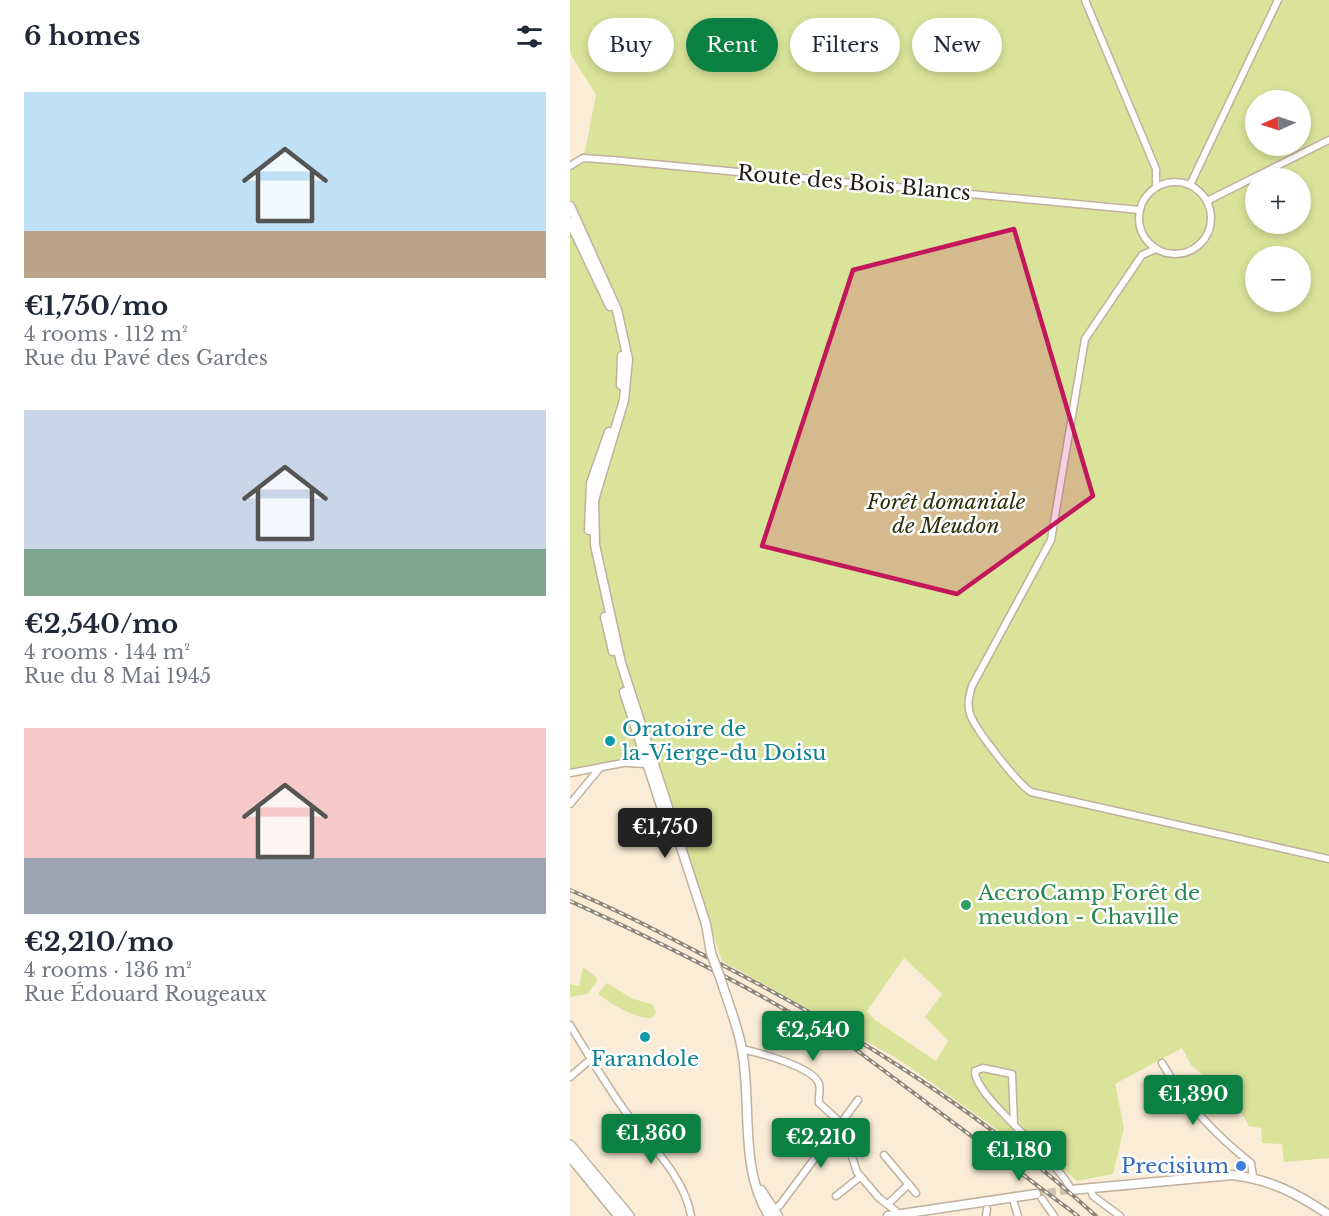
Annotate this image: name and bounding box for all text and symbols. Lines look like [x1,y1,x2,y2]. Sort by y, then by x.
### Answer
chip: Buy [588,18,674,72]
chip: Rent [686,18,778,72]
chip: Filters [790,18,900,72]
chip: New [912,18,1002,72]
text: 6 homes [24,20,140,52]
icon: filters [513,20,546,53]
north arrow [1245,90,1311,156]
map controls [1245,90,1311,312]
icon: home [231,131,339,239]
street label: Route des Bois Blancs [736,160,972,206]
button: + [1245,168,1311,234]
button: − [1245,246,1311,312]
text: €1,750/mo [24,290,168,322]
text: 4 rooms · 112 m² [24,322,188,346]
text: Rue du Pavé des Gardes [24,346,268,370]
icon: home [231,449,339,557]
park label: Forêt domaniale de Meudon [866,489,1026,539]
text: €2,540/mo [24,608,178,640]
text: 4 rooms · 144 m² [24,640,190,664]
text: Rue du 8 Mai 1945 [24,664,211,688]
place label: Oratoire de la-Vierge-du Doisu [622,716,826,766]
marker: Oratoire de la-Vierge-du Doisu [603,734,617,748]
icon: home [231,767,339,875]
pin: €1,750 [616,808,714,859]
text: €1,750 [632,815,698,839]
place label: AccroCamp Forêt de meudon - Chaville [977,880,1200,930]
marker: AccroCamp Forêt de meudon - Chaville [959,898,973,912]
text: €2,210/mo [24,926,174,958]
text: 4 rooms · 136 m² [24,958,192,982]
text: Rue Édouard Rougeaux [24,982,267,1006]
pin: €2,540 [764,1011,862,1062]
text: €2,540 [776,1018,850,1042]
marker: Farandole [638,1030,652,1044]
place label: Farandole [591,1046,699,1072]
pin: €1,390 [1144,1075,1242,1126]
text: €1,390 [1158,1082,1228,1106]
pin: €1,360 [602,1114,700,1165]
pin: €2,210 [772,1118,870,1169]
text: €1,360 [616,1121,686,1145]
text: €2,210 [786,1125,856,1149]
pin: €1,180 [970,1131,1068,1182]
text: €1,180 [986,1138,1052,1162]
place label: Precisium [1121,1153,1229,1179]
marker: Precisium [1234,1159,1248,1173]

